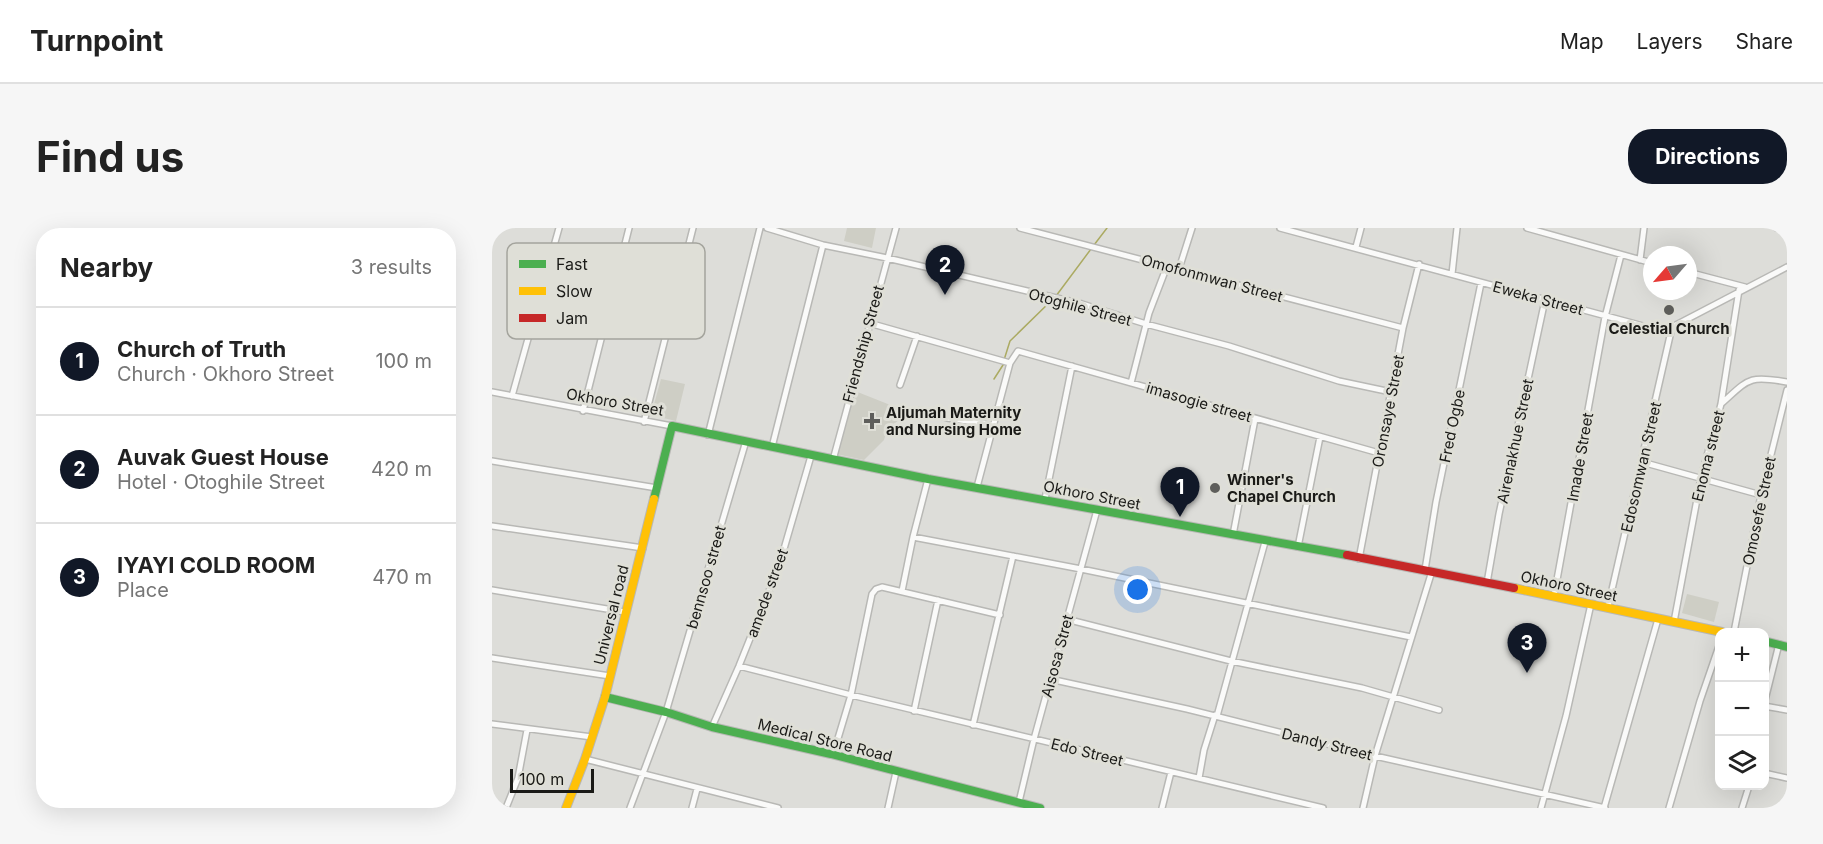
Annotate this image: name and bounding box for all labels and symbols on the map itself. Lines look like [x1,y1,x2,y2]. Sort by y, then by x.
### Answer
legend [507,243,705,339]
pin: 2 [926,245,964,295]
north arrow [1643,246,1697,300]
street label: Omofonmwan Street [1139,250,1285,306]
text: Fast [556,254,588,274]
street label: Eweka Street [1491,277,1585,319]
text: Slow [556,281,593,301]
street label: Friendship Street [838,283,888,405]
street label: Otoghile Street [1026,284,1134,330]
marker: Celestial Church [1662,303,1676,317]
text: Jam [556,308,588,328]
place label: Celestial Church [1609,319,1730,338]
street label: Oronsaye Street [1368,353,1408,469]
street label: Airenakhue Street [1493,377,1537,505]
street label: imasogie street [1144,378,1254,426]
street label: Okhoro Street [565,384,665,420]
street label: Fred Ogbe [1435,388,1469,464]
street label: Edosomwan Street [1617,400,1665,534]
place label: Aljumah Maternity and Nursing Home [886,403,1022,439]
street label: Enoma street [1687,408,1729,504]
street label: Imade Street [1563,411,1597,503]
marker: Aljumah Maternity and Nursing Home [863,412,881,430]
street label: Omosefe Street [1738,455,1780,567]
pin: 1 [1160,468,1200,517]
place label: Winner's Chapel Church [1227,470,1336,506]
street label: Okhoro Street [1042,476,1142,514]
marker: Winner's Chapel Church [1208,481,1222,495]
street label: bennsoo street [682,523,730,631]
street label: amede street [742,546,792,640]
street label: Universal road [589,563,633,667]
street label: Okhoro Street [1519,566,1619,606]
your location [1123,575,1152,604]
street label: Aisosa Stret [1037,612,1077,700]
pin: 3 [1508,624,1546,673]
street label: Medical Store Road [756,714,894,766]
street label: Dandy Street [1280,724,1374,764]
street label: Edo Street [1049,734,1125,770]
scale bar [510,766,594,794]

